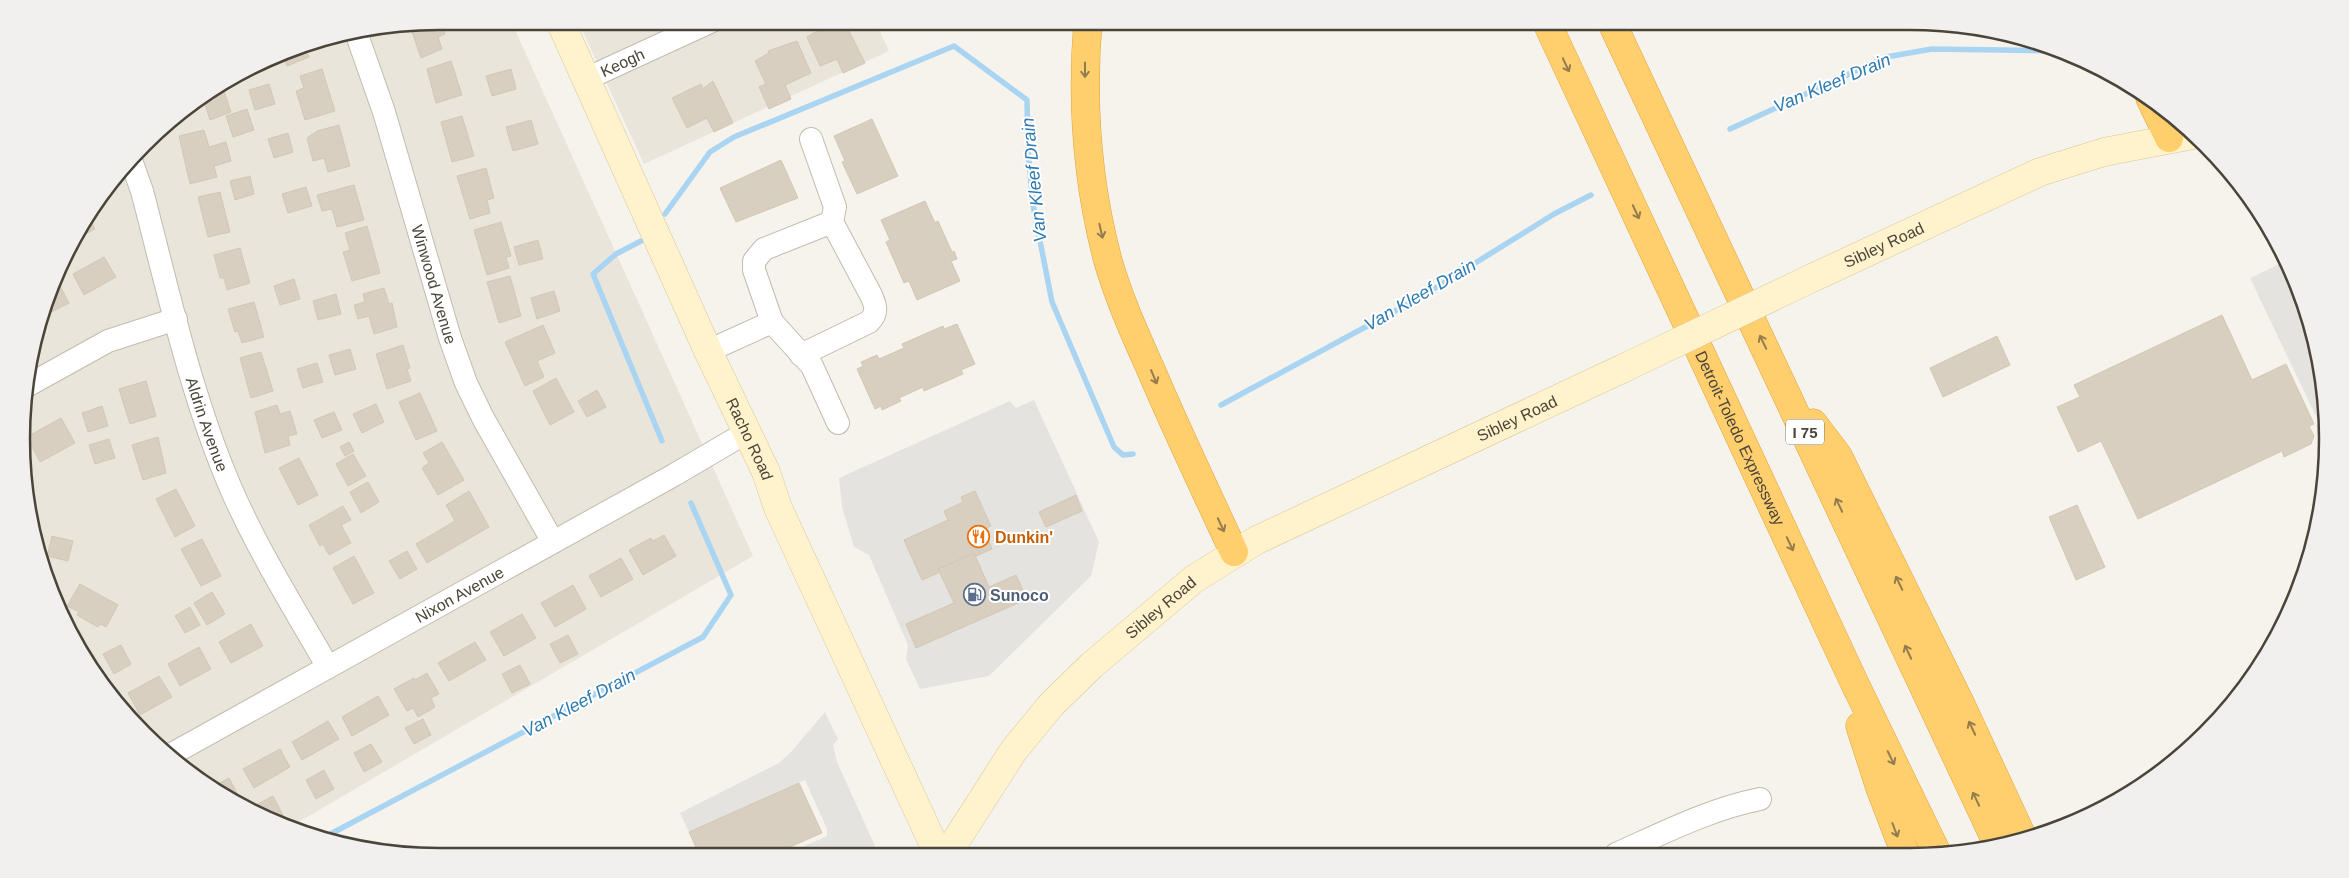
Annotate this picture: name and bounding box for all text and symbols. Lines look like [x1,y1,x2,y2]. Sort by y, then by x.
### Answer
street label: Keogh [598,45,647,80]
water label: Van Kleef Drain [1770,49,1894,117]
one-way arrow [1562,57,1572,72]
one-way arrow [1080,62,1090,78]
water label: Van Kleef Drain [1018,117,1050,243]
one-way arrow [1632,204,1641,219]
street label: Sibley Road [1841,219,1926,271]
street label: Winwood Avenue [409,223,460,346]
one-way arrow [1097,223,1106,239]
water label: Van Kleef Drain [1361,255,1479,335]
one-way arrow [1758,334,1768,349]
street label: Detroit-Toledo Expressway [1692,348,1788,528]
one-way arrow [1150,369,1159,384]
street label: Aldrin Avenue [183,375,231,474]
street label: Sibley Road [1474,392,1560,444]
street label: Racho Road [723,395,776,482]
road number: I 75 [1786,420,1824,444]
one-way arrow [1833,498,1843,513]
one-way arrow [1217,517,1226,532]
restaurant icon: Dunkin' [967,525,991,549]
place label: Dunkin' [995,529,1053,546]
one-way arrow [1786,536,1796,551]
street label: Nixon Avenue [412,563,507,626]
street label: Sibley Road [1122,573,1199,642]
one-way arrow [1894,576,1903,591]
fuel station icon: Sunoco [962,583,986,607]
place label: Sunoco [990,587,1049,604]
one-way arrow [1902,645,1912,660]
water label: Van Kleef Drain [519,665,639,741]
one-way arrow [1967,721,1976,736]
one-way arrow [1887,750,1896,765]
one-way arrow [1971,792,1981,807]
one-way arrow [1891,822,1901,837]

